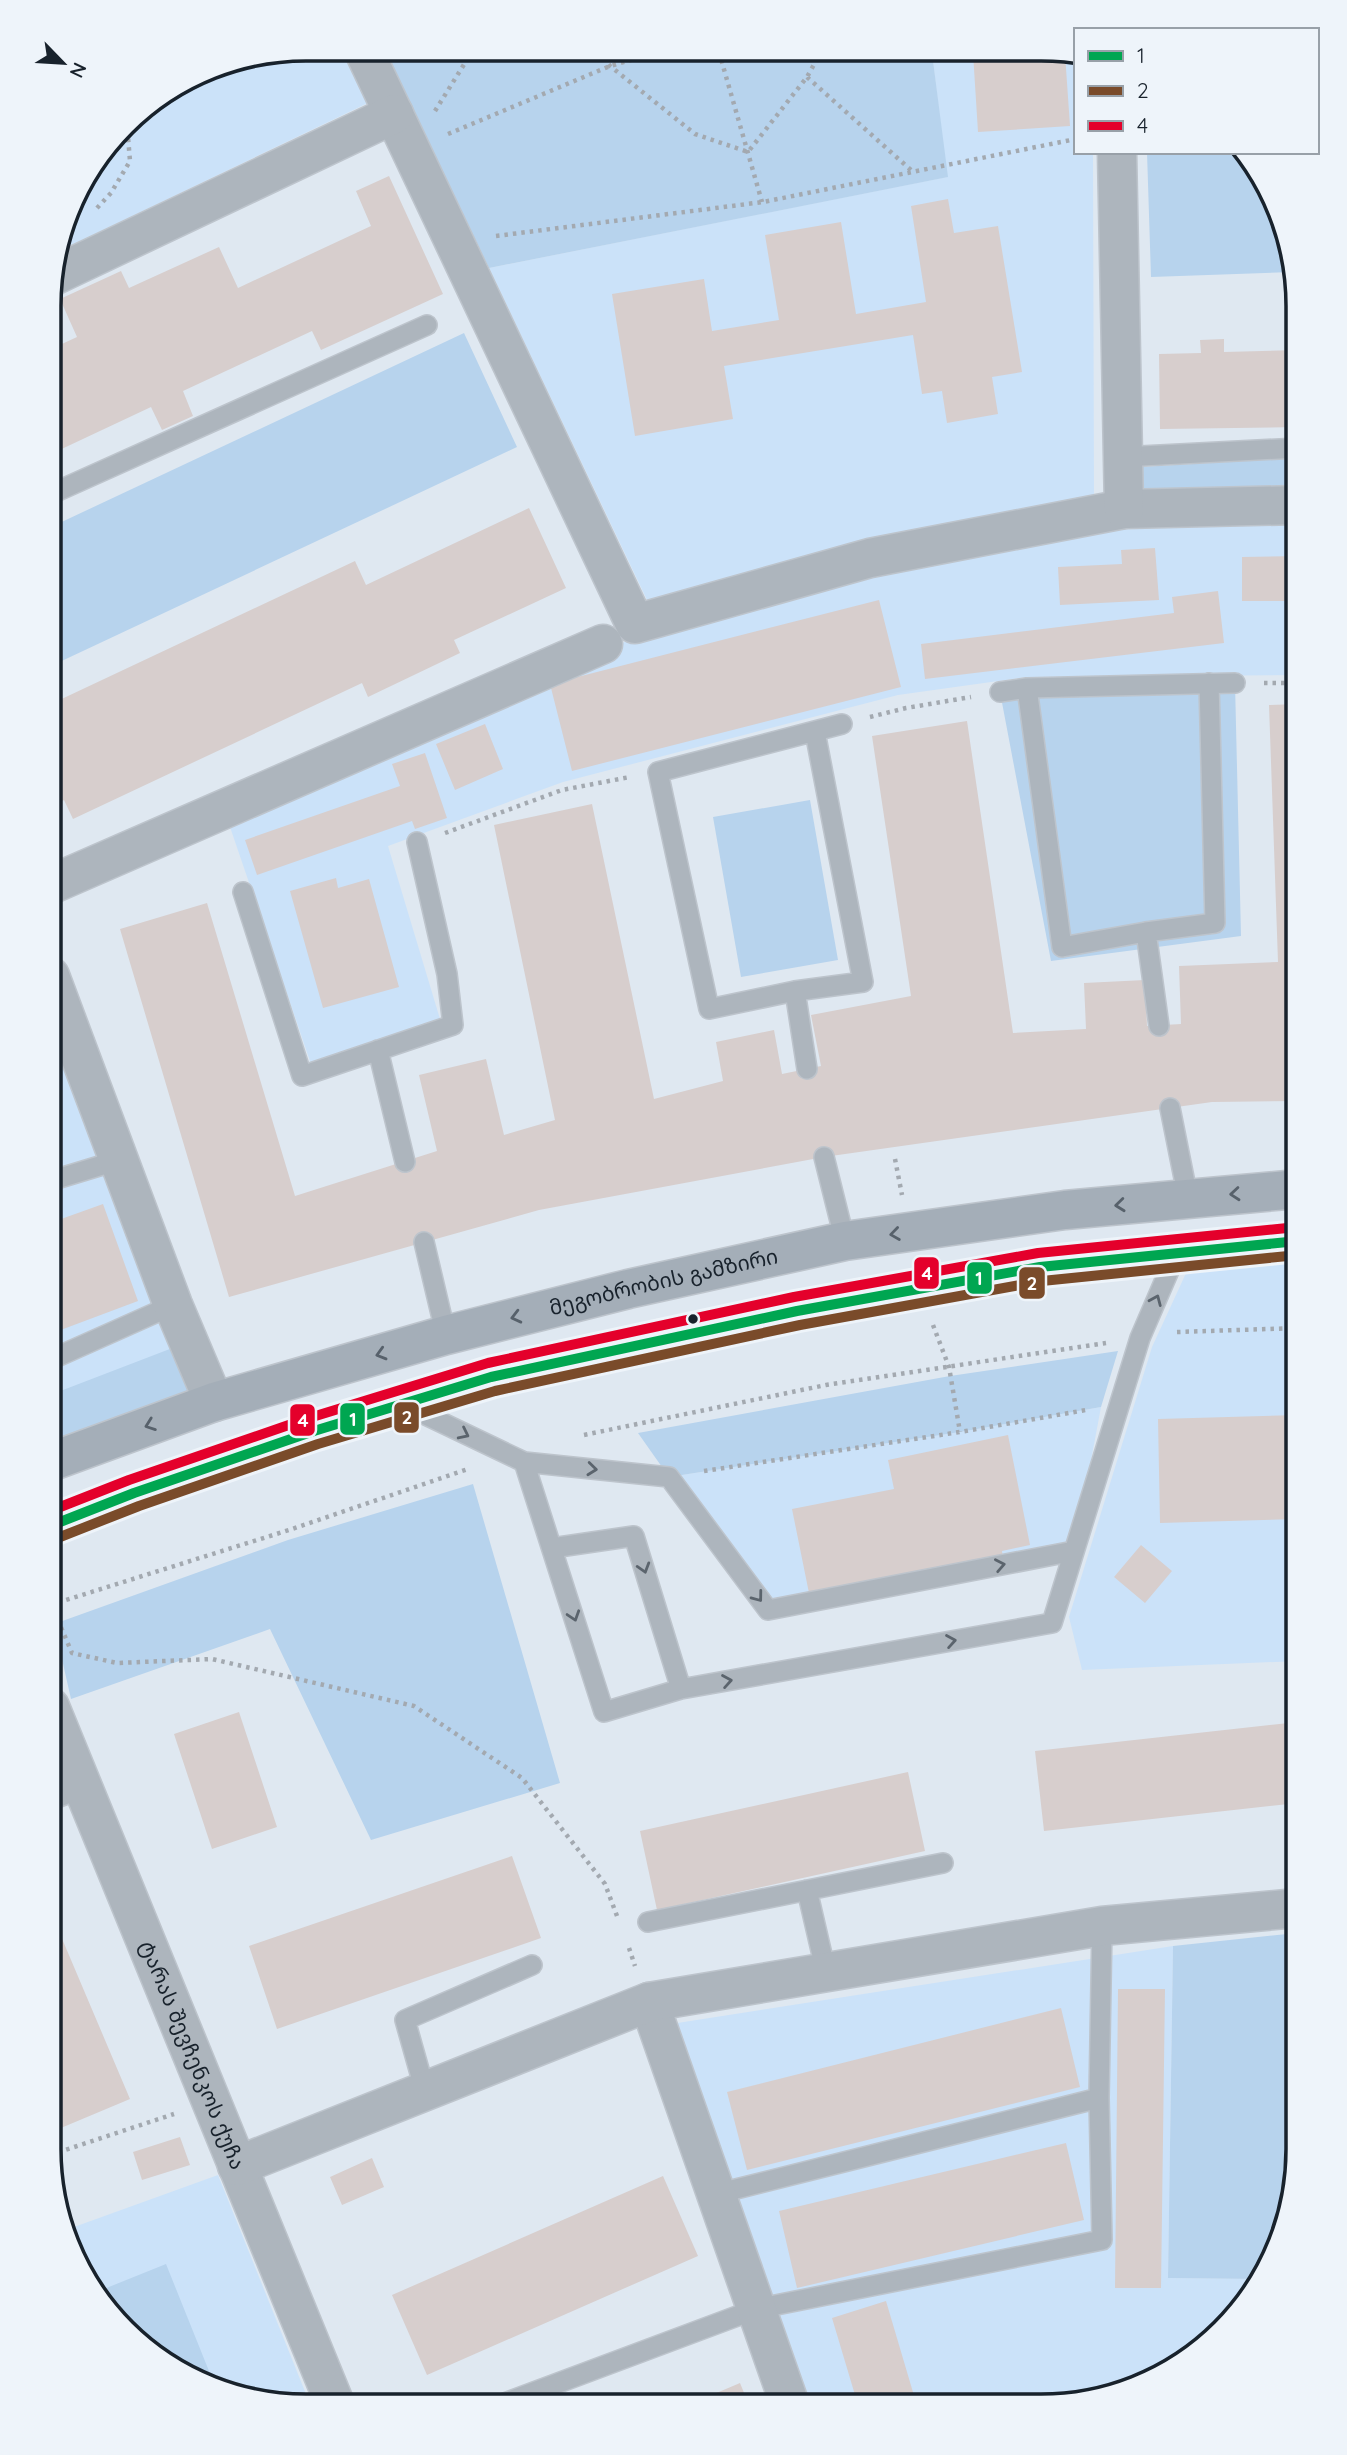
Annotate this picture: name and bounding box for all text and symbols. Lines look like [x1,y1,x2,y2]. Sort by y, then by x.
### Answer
north arrow [28,28,98,98]
legend [1074,28,1319,154]
text: 1 [1137,42,1145,68]
text: N [65,59,92,82]
text: 2 [1137,77,1149,103]
text: 4 [1137,112,1148,138]
one-way arrow [1230,1186,1241,1201]
one-way arrow [1114,1197,1125,1212]
one-way arrow [889,1226,901,1241]
street label: მეგობრობის გამზირი [546,1242,780,1320]
line badge: 4 [913,1256,940,1290]
text: 4 [921,1261,933,1285]
line badge: 1 [966,1261,993,1295]
text: 1 [975,1266,983,1290]
line badge: 2 [1018,1266,1046,1300]
text: 2 [1027,1271,1037,1295]
one-way arrow [1148,1295,1162,1307]
one-way arrow [510,1309,522,1323]
unlabelled marker [686,1312,700,1326]
one-way arrow [375,1345,387,1360]
line badge: 2 [393,1401,420,1434]
line badge: 1 [339,1402,366,1436]
line badge: 4 [289,1403,316,1437]
text: 2 [402,1405,412,1429]
text: 1 [349,1407,357,1431]
text: 4 [297,1408,309,1432]
one-way arrow [144,1417,156,1431]
one-way arrow [457,1425,469,1439]
one-way arrow [587,1461,598,1476]
one-way arrow [994,1559,1006,1574]
one-way arrow [636,1562,651,1574]
one-way arrow [750,1589,763,1602]
one-way arrow [565,1610,580,1622]
one-way arrow [945,1634,957,1649]
one-way arrow [721,1674,733,1689]
street label: ტარას შევჩენკოს ქუჩა [135,1936,252,2173]

